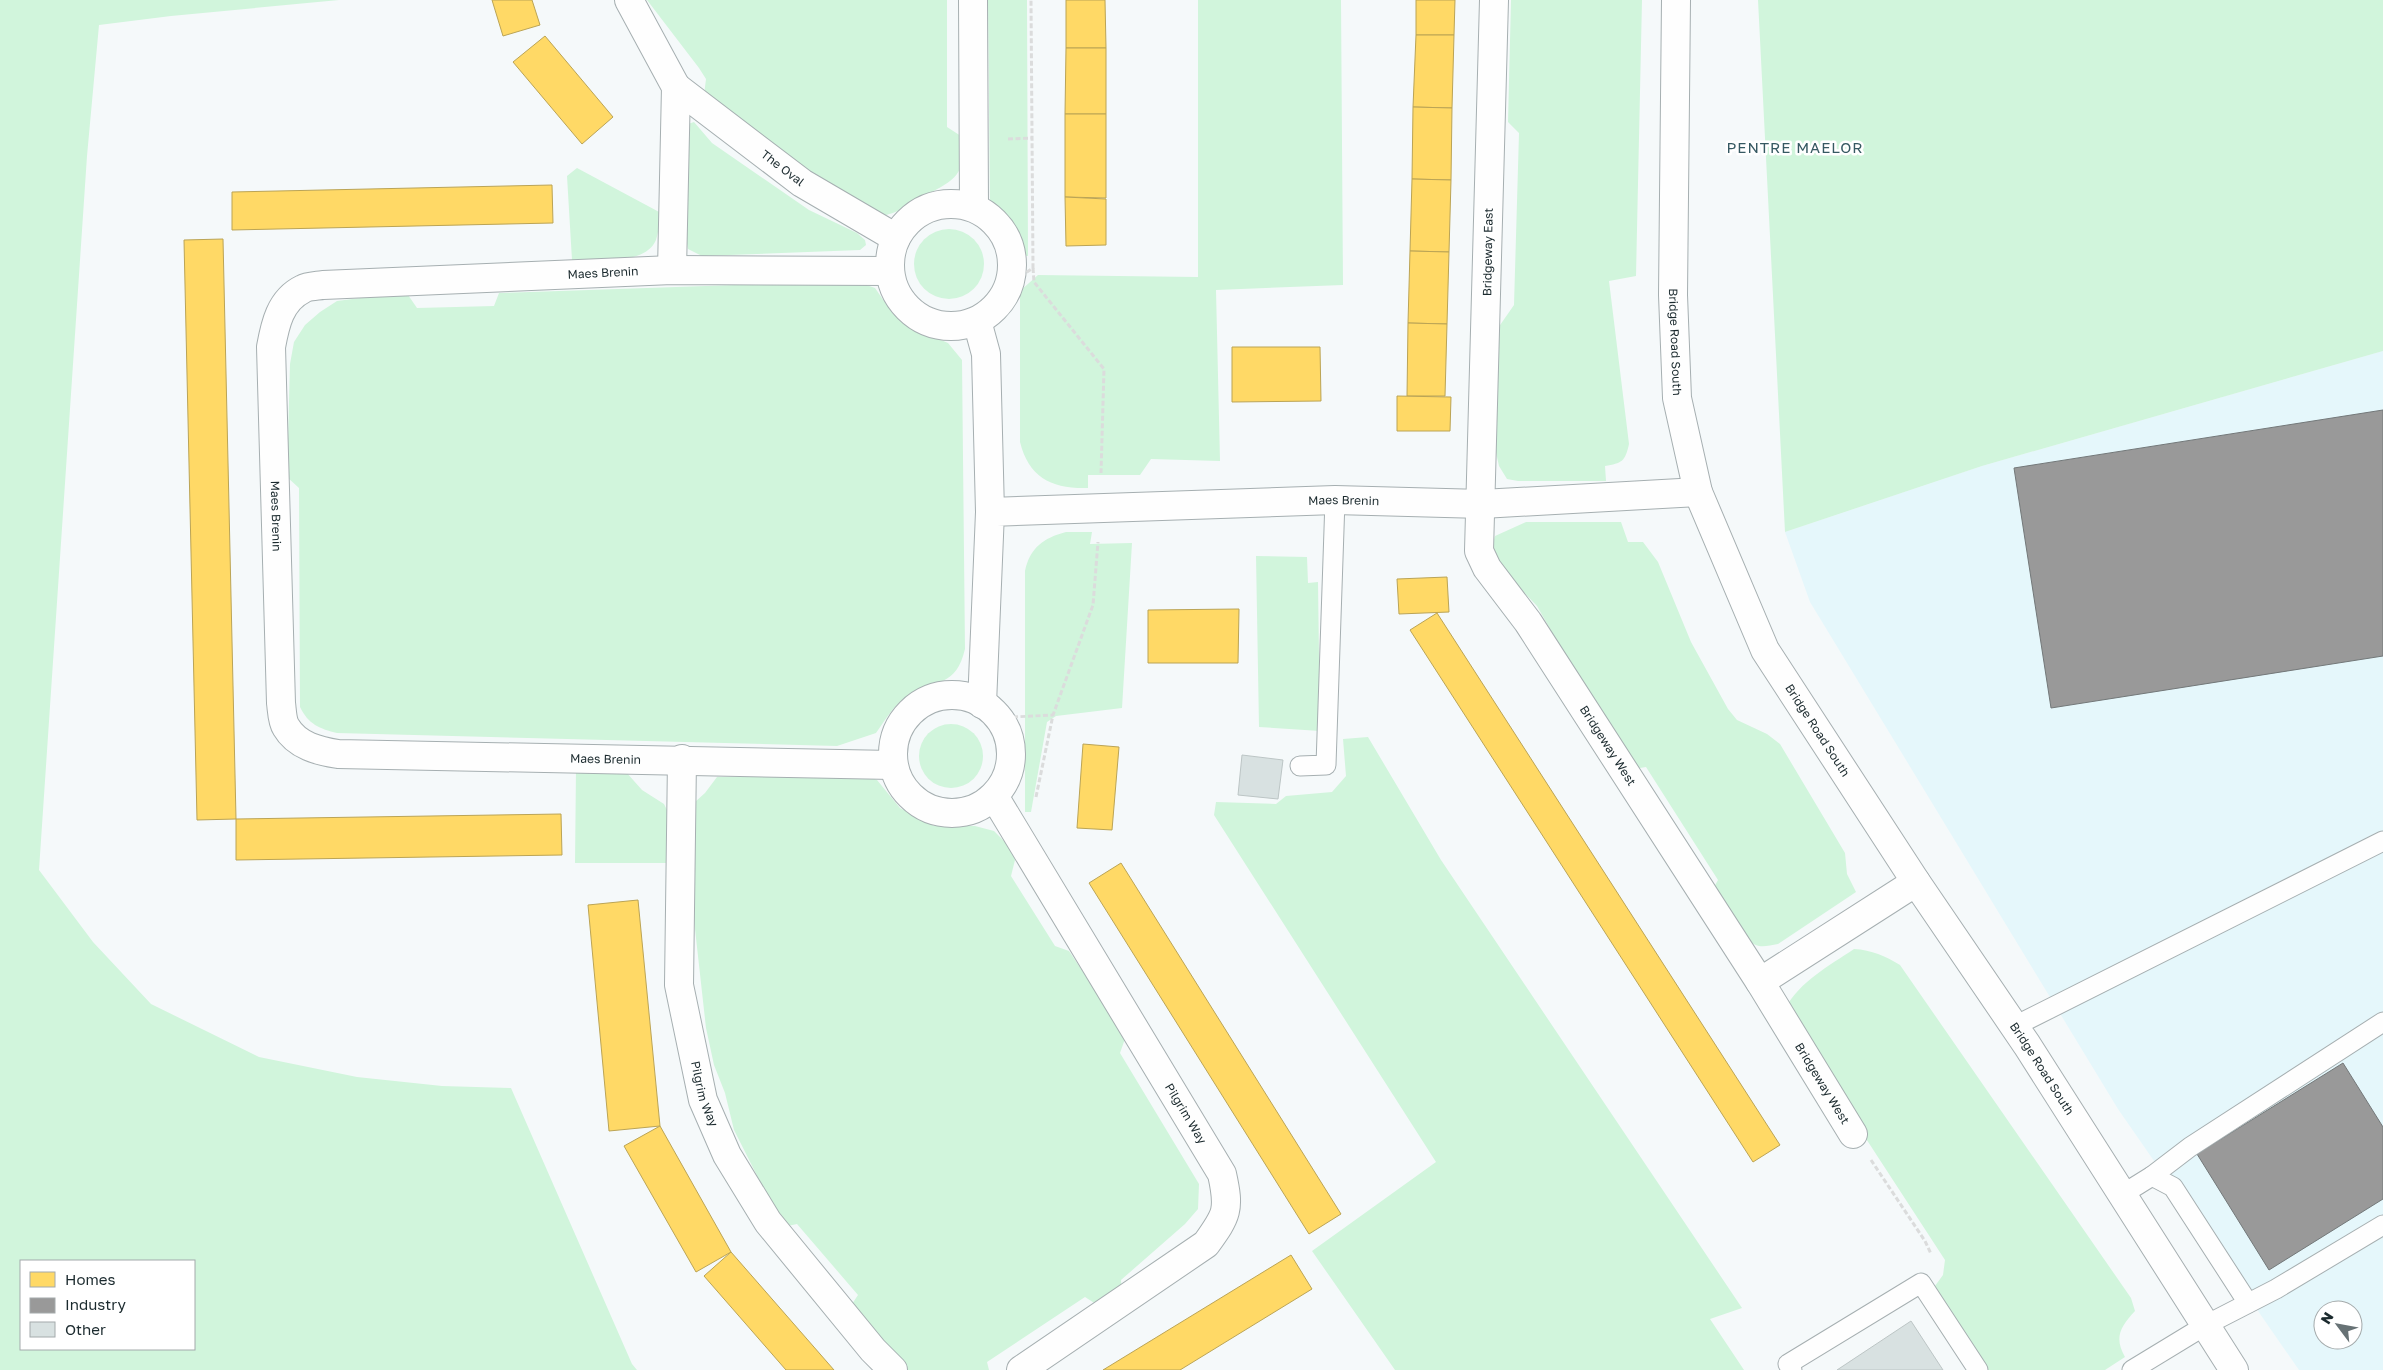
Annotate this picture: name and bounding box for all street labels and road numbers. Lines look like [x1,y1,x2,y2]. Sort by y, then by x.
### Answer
street label: The Oval [758,146,808,189]
street label: Bridgeway East [1479,207,1496,296]
street label: Maes Brenin [567,263,639,282]
street label: Bridge Road South [1666,288,1685,396]
street label: Maes Brenin [268,480,285,552]
street label: Maes Brenin [1308,492,1379,508]
street label: Bridge Road South [1782,681,1853,779]
street label: Bridgeway West [1577,703,1640,789]
street label: Maes Brenin [570,751,641,767]
street label: Bridge Road South [2007,1019,2078,1118]
street label: Bridgeway West [1792,1040,1853,1127]
street label: Pilgrim Way [688,1060,722,1129]
street label: Pilgrim Way [1162,1080,1210,1147]

